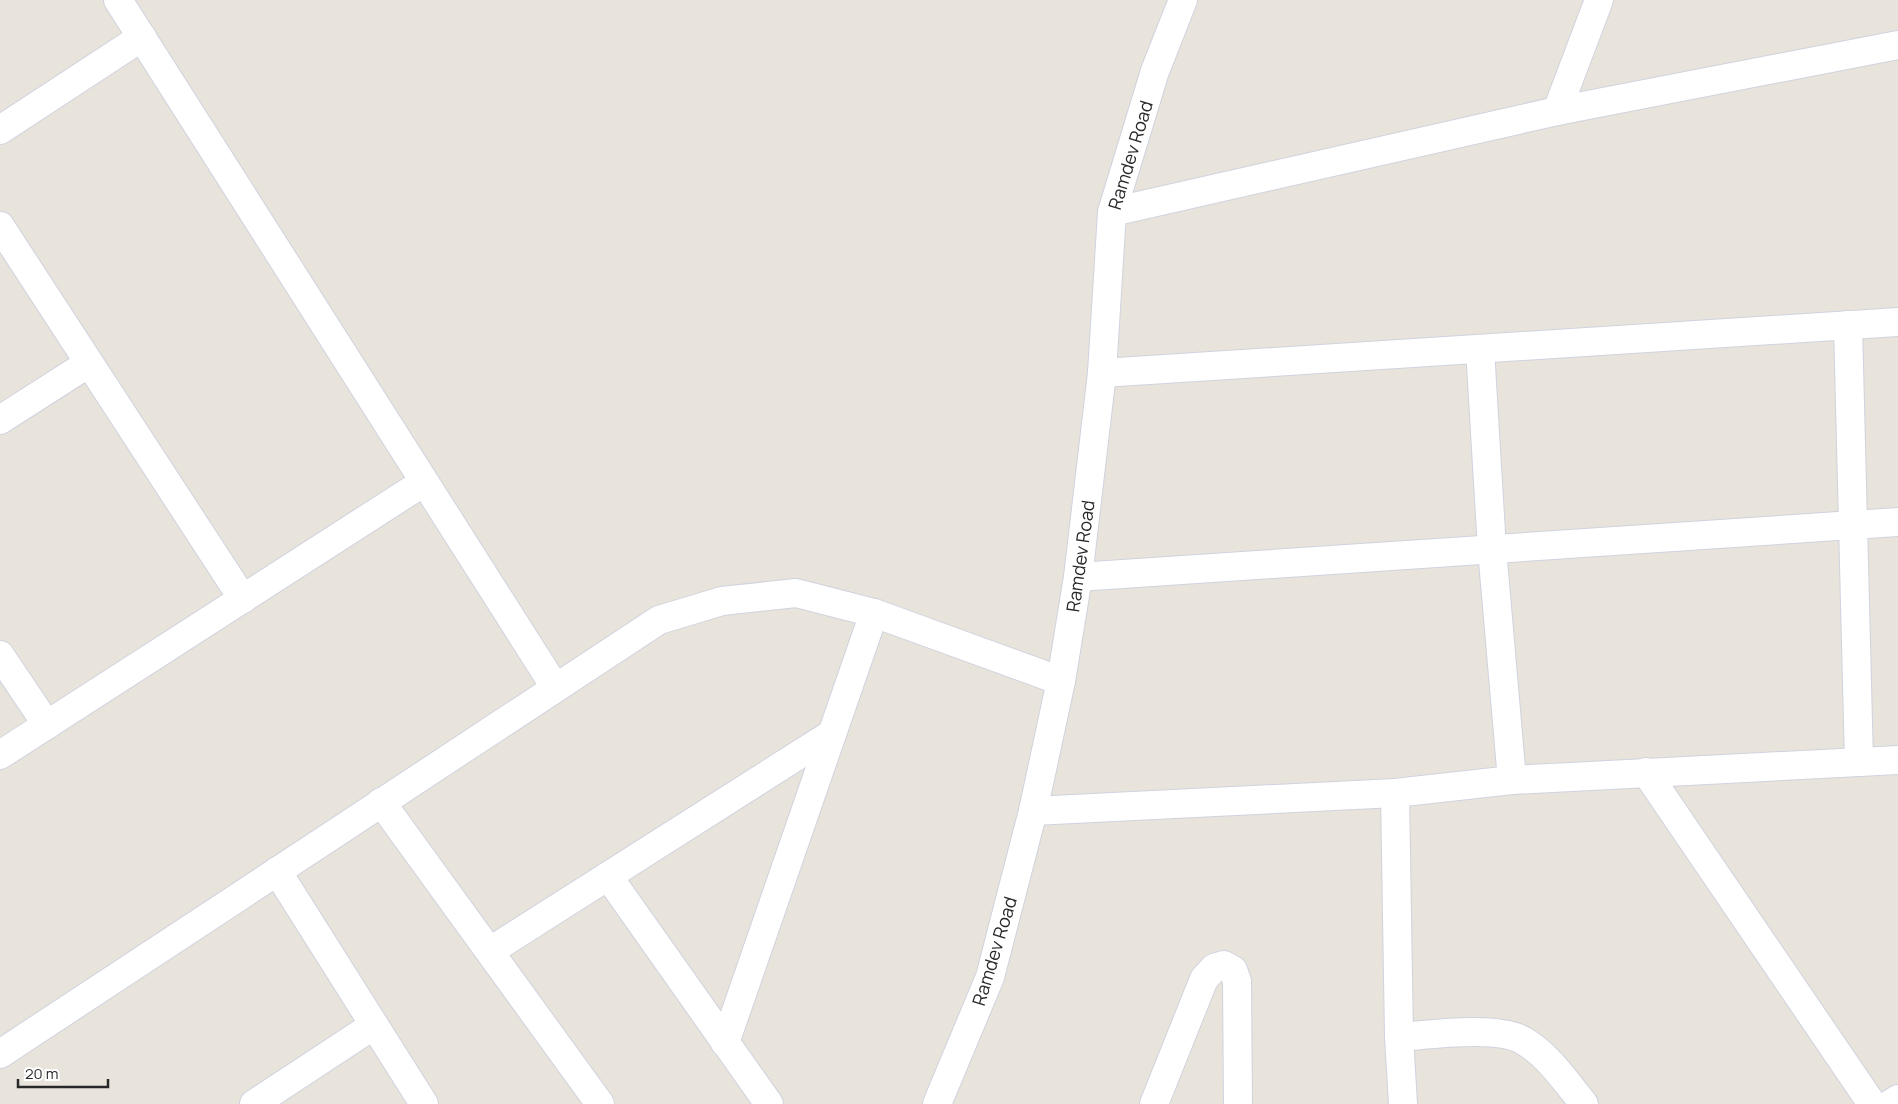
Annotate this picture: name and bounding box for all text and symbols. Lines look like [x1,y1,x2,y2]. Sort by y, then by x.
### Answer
street label: Ramdev Road [1102,98,1158,212]
street label: Ramdev Road [1060,498,1100,614]
street label: Ramdev Road [966,894,1022,1008]
scale bar [18,1056,108,1088]
text: 20 m [25,1063,58,1084]

